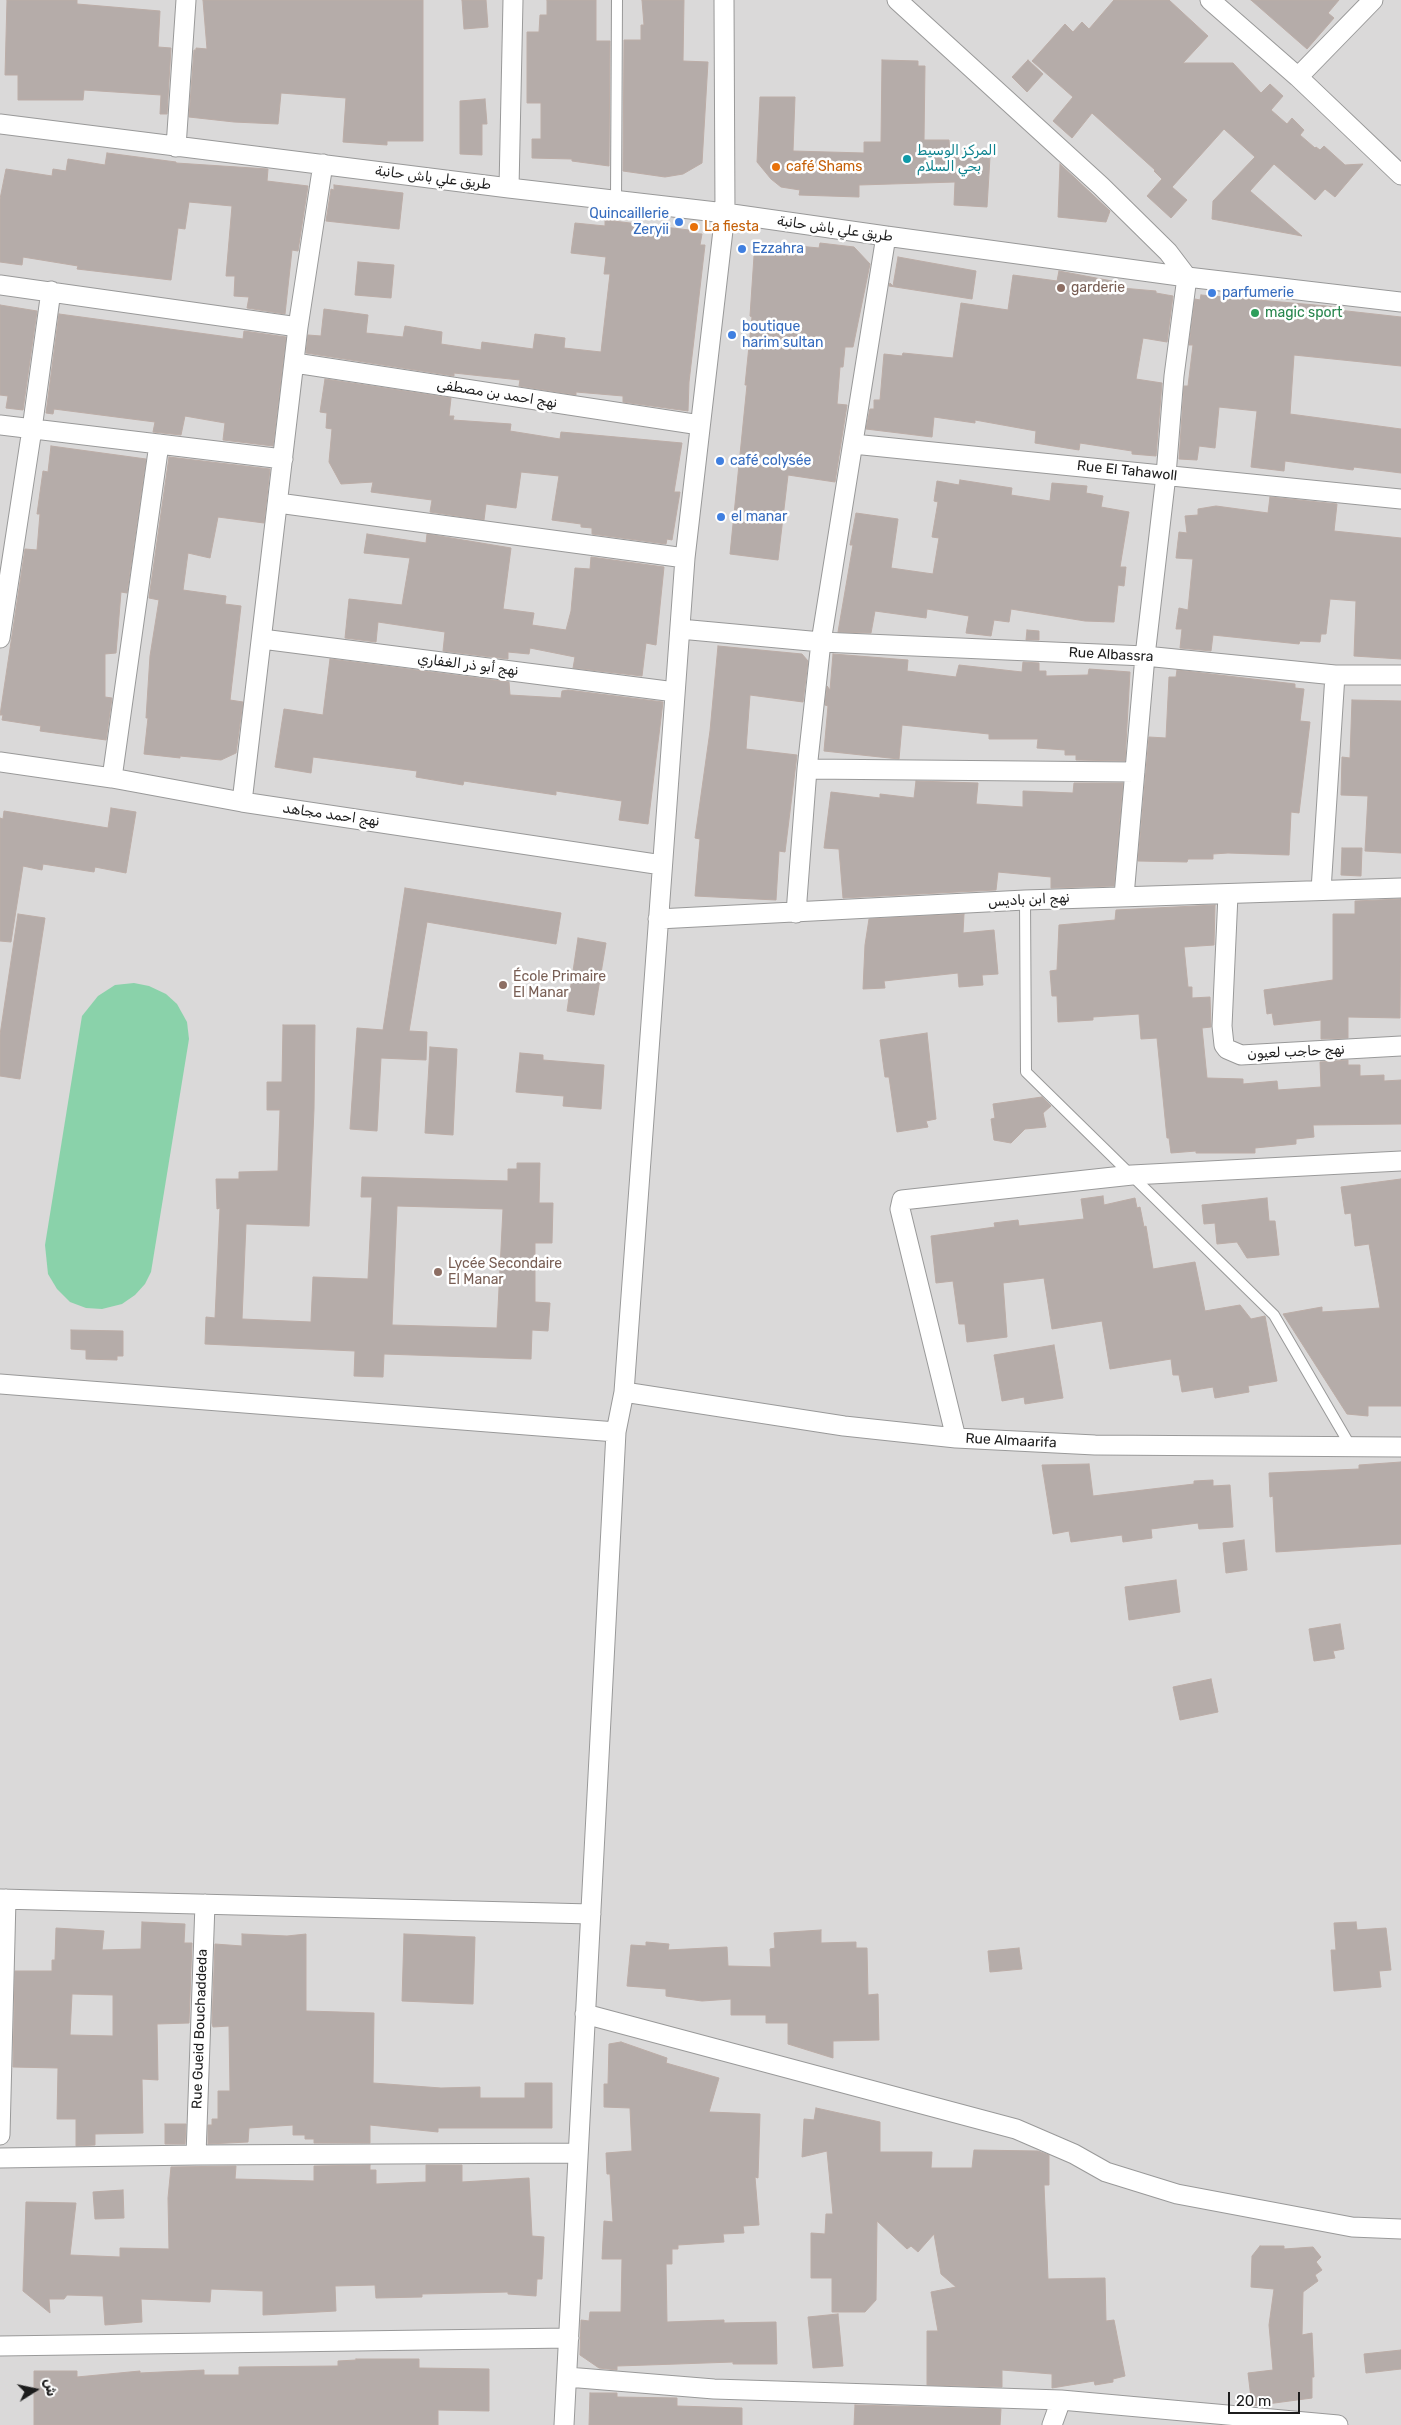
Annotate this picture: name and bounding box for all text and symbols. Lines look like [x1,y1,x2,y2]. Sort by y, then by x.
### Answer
place label: المركز الوسيط بحي السلام [917,143,997,176]
marker: المركز الوسيط بحي السلام [901,153,913,165]
place label: café Shams [786,159,862,175]
marker: café Shams [770,161,782,173]
street label: طريق علي باش حانبة [374,163,492,193]
place label: Quincaillerie Zeryii [589,206,669,238]
street label: طريق علي باش حانبة [776,213,894,245]
marker: Quincaillerie Zeryii [673,216,685,228]
place label: La fiesta [704,219,759,235]
marker: La fiesta [688,221,700,233]
place label: Ezzahra [752,241,804,257]
marker: Ezzahra [736,243,748,255]
place label: garderie [1071,280,1125,296]
marker: garderie [1055,282,1067,294]
place label: parfumerie [1222,285,1294,301]
marker: parfumerie [1206,287,1218,299]
place label: magic sport [1265,305,1342,321]
marker: magic sport [1249,307,1261,319]
place label: boutique harim sultan [742,319,823,352]
marker: boutique harim sultan [726,329,738,341]
street label: نهج احمد بن مصطفى [435,376,559,412]
place label: café colysée [730,453,811,469]
marker: café colysée [714,455,726,467]
street label: Rue El Tahawoll [1076,457,1178,485]
place label: el manar [731,509,787,525]
marker: el manar [715,511,727,523]
street label: Rue Albassra [1068,644,1154,666]
street label: نهج أبو ذر الغفاري [416,650,520,680]
street label: نهج احمد مجاهد [281,800,381,830]
street label: نهج ابن باديس [988,889,1070,911]
place label: École Primaire El Manar [513,969,606,1002]
marker: École Primaire El Manar [497,979,509,991]
street label: نهج حاجب لعيون [1247,1041,1345,1063]
place label: Lycée Secondaire El Manar [448,1256,562,1288]
marker: Lycée Secondaire El Manar [432,1266,444,1278]
street label: Rue Almaarifa [965,1430,1057,1452]
street label: Rue Gueid Bouchaddeda [189,1949,211,2109]
north arrow [10,2365,60,2415]
text: ش [40,2377,60,2398]
scale bar [1231,2382,1304,2414]
text: 20 m [1236,2392,1271,2410]

